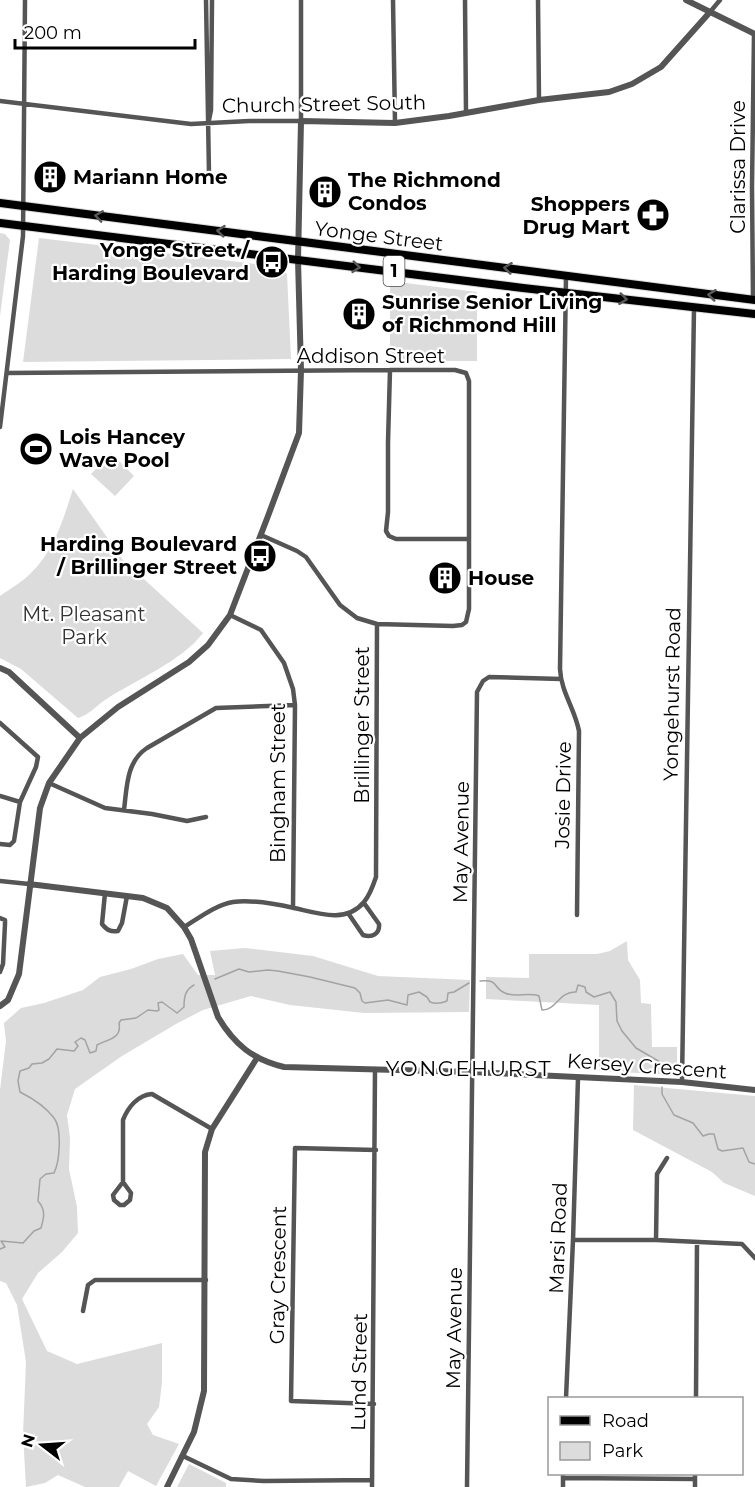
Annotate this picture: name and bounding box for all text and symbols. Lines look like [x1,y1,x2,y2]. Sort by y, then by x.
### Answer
scale bar [15,12,195,50]
text: 200 m [24,22,82,44]
street label: Church Street South [222,90,426,118]
street label: Clarissa Drive [726,100,750,234]
building icon: Mariann Home [32,159,68,195]
place label: Mariann Home [73,165,228,189]
place label: The Richmond Condos [348,168,501,215]
building icon: The Richmond Condos [307,174,343,210]
place label: Shoppers Drug Mart [522,192,630,239]
pharmacy icon: Shoppers Drug Mart [635,197,671,233]
one-way arrow [95,210,104,223]
street label: Yonge Street [313,216,445,256]
one-way arrow [216,225,225,237]
place label: Yonge Street / Harding Boulevard [52,238,250,285]
bus stop icon: Yonge Street / Harding Boulevard [254,244,290,280]
road number: 1 [384,256,404,286]
one-way arrow [352,260,361,273]
one-way arrow [503,262,512,275]
one-way arrow [708,289,717,302]
place label: Sunrise Senior Living of Richmond Hill [382,290,602,337]
one-way arrow [619,292,628,304]
building icon: Sunrise Senior Living of Richmond Hill [341,296,377,332]
street label: Addison Street [297,344,445,368]
place label: Lois Hancey Wave Pool [59,425,186,472]
sports icon: Lois Hancey Wave Pool [18,431,54,467]
place label: Harding Boulevard / Brillinger Street [40,532,237,579]
bus stop icon: Harding Boulevard / Brillinger Street [242,538,278,574]
building icon: House [427,560,463,596]
place label: House [468,566,534,590]
park label: Mt. Pleasant Park [22,602,146,649]
street label: Yongehurst Road [658,607,686,781]
street label: Brillinger Street [350,646,374,804]
street label: Bingham Street [266,703,290,863]
street label: Josie Drive [550,741,576,850]
street label: May Avenue [448,781,474,903]
street label: Kersey Crescent [566,1048,728,1084]
district label: YONGEHURST [386,1056,552,1081]
street label: Marsi Road [544,1182,572,1294]
street label: Gray Crescent [265,1205,291,1345]
street label: May Avenue [441,1267,467,1389]
street label: Lund Street [346,1313,372,1431]
legend [548,1397,743,1475]
text: Road [602,1410,649,1432]
north arrow [12,1415,72,1475]
text: N [17,1432,39,1450]
text: Park [602,1440,643,1462]

